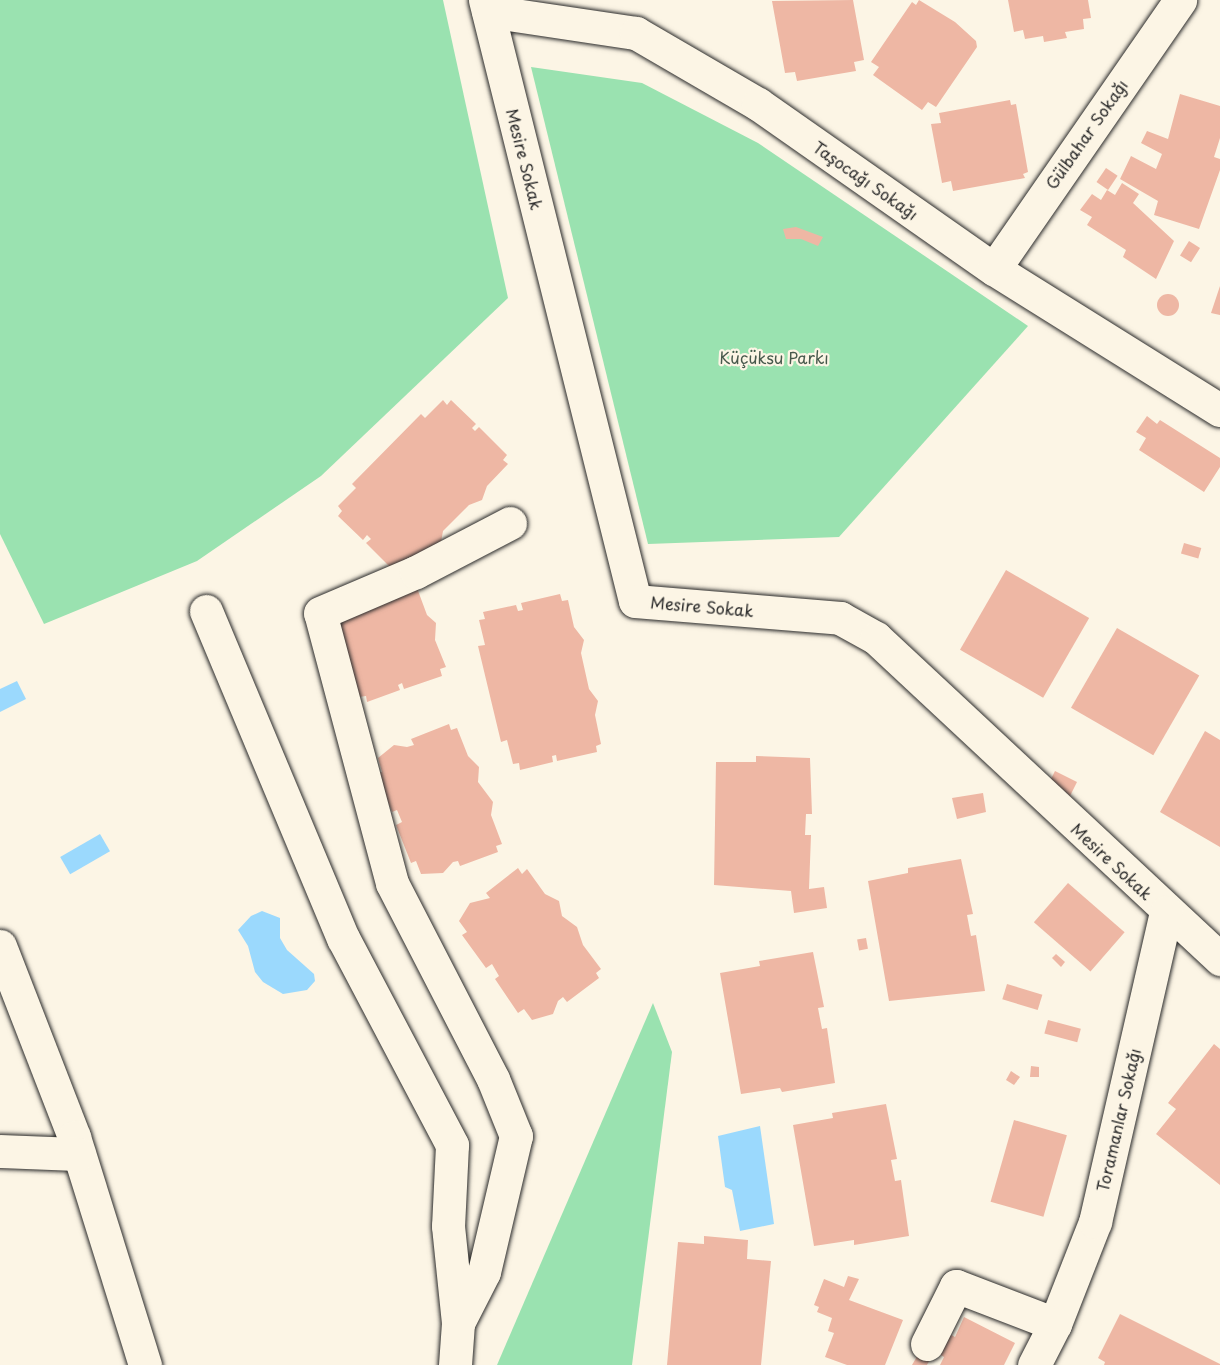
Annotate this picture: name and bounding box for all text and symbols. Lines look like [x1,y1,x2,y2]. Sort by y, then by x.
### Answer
street label: Gülbahar Sokağı [1041,76,1131,192]
street label: Mesire Sokak [503,106,547,212]
street label: Taşocağı Sokağı [810,137,922,223]
park label: Küçüksu Parkı [719,347,829,367]
street label: Mesire Sokak [650,592,754,620]
street label: Mesire Sokak [1068,819,1156,903]
street label: Toramanlar Sokağı [1092,1046,1144,1194]

